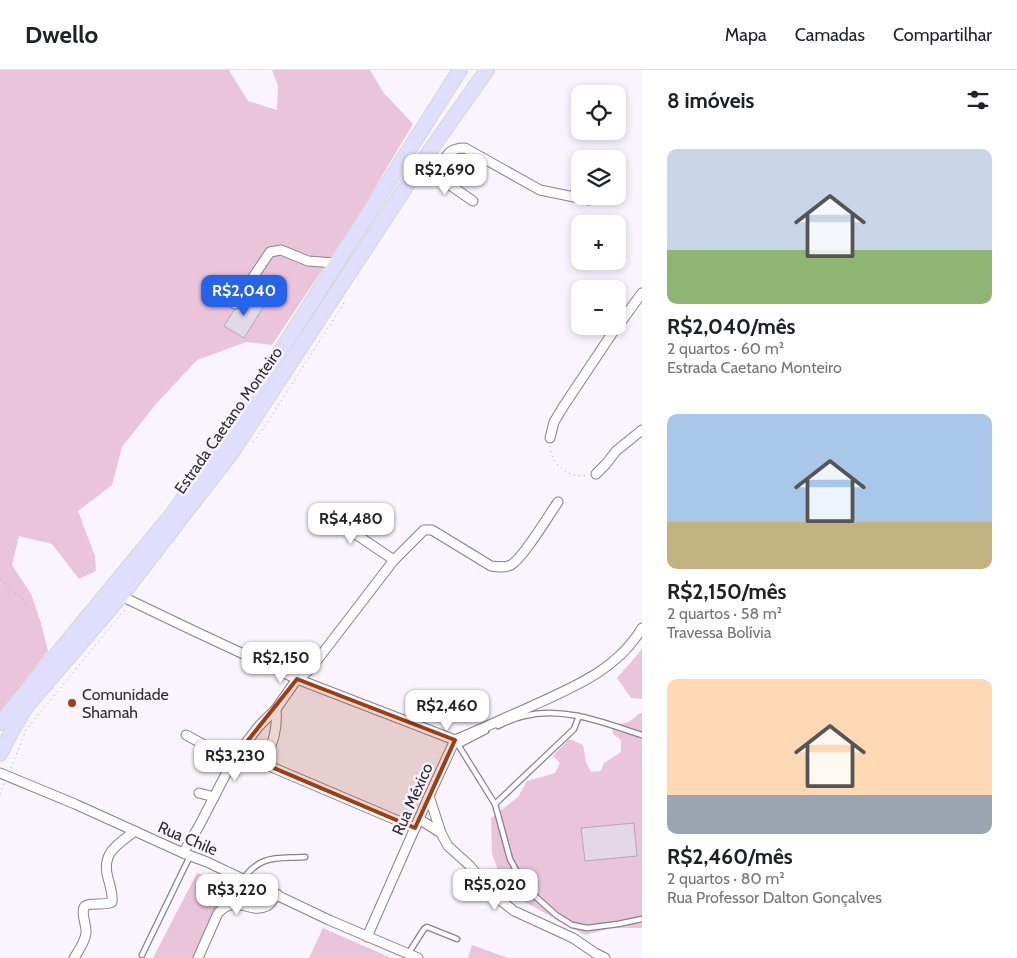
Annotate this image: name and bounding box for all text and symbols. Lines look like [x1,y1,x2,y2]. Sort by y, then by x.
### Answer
text: Dwello [25,20,98,49]
text: Mapa [725,24,767,46]
text: Camadas [795,24,865,46]
text: Compartilhar [893,24,992,46]
map controls [571,85,626,335]
button: locate [571,85,626,140]
icon: filters [964,86,992,114]
text: 8 imóveis [667,88,754,113]
button: layers [571,150,626,205]
pin: R$2,690 [399,154,491,196]
text: R$2,690 [415,160,475,179]
icon: home [785,181,875,271]
button: + [571,215,626,270]
pin: R$2,040 [198,274,290,317]
button: − [571,280,626,335]
text: R$2,040 [212,281,276,300]
text: R$2,040/mês [667,314,795,339]
text: 2 quartos · 60 m² [667,339,784,358]
street label: Estrada Caetano Monteiro [171,343,286,497]
text: Estrada Caetano Monteiro [667,358,842,377]
icon: home [785,446,875,536]
pin: R$4,480 [305,502,397,545]
text: R$4,480 [319,509,383,528]
text: R$2,150/mês [667,579,786,604]
text: 2 quartos · 58 m² [667,604,782,623]
text: Travessa Bolívia [667,623,771,642]
pin: R$2,150 [235,642,327,684]
text: R$2,150 [253,648,309,667]
place label: Comunidade Shamah [82,685,169,722]
pin: R$2,460 [401,690,493,732]
text: R$2,460 [416,696,478,715]
marker: Comunidade Shamah [66,697,78,709]
icon: home [785,711,875,801]
pin: R$3,230 [189,740,281,782]
text: R$3,230 [205,746,265,765]
street label: Rua México [388,760,437,838]
street label: Rua Chile [155,817,220,860]
text: R$2,460/mês [667,844,793,869]
pin: R$5,020 [449,868,541,911]
text: 2 quartos · 80 m² [667,869,785,888]
pin: R$3,220 [191,874,283,916]
text: R$5,020 [464,875,526,894]
text: R$3,220 [207,880,267,899]
text: Rua Professor Dalton Gonçalves [667,888,882,907]

